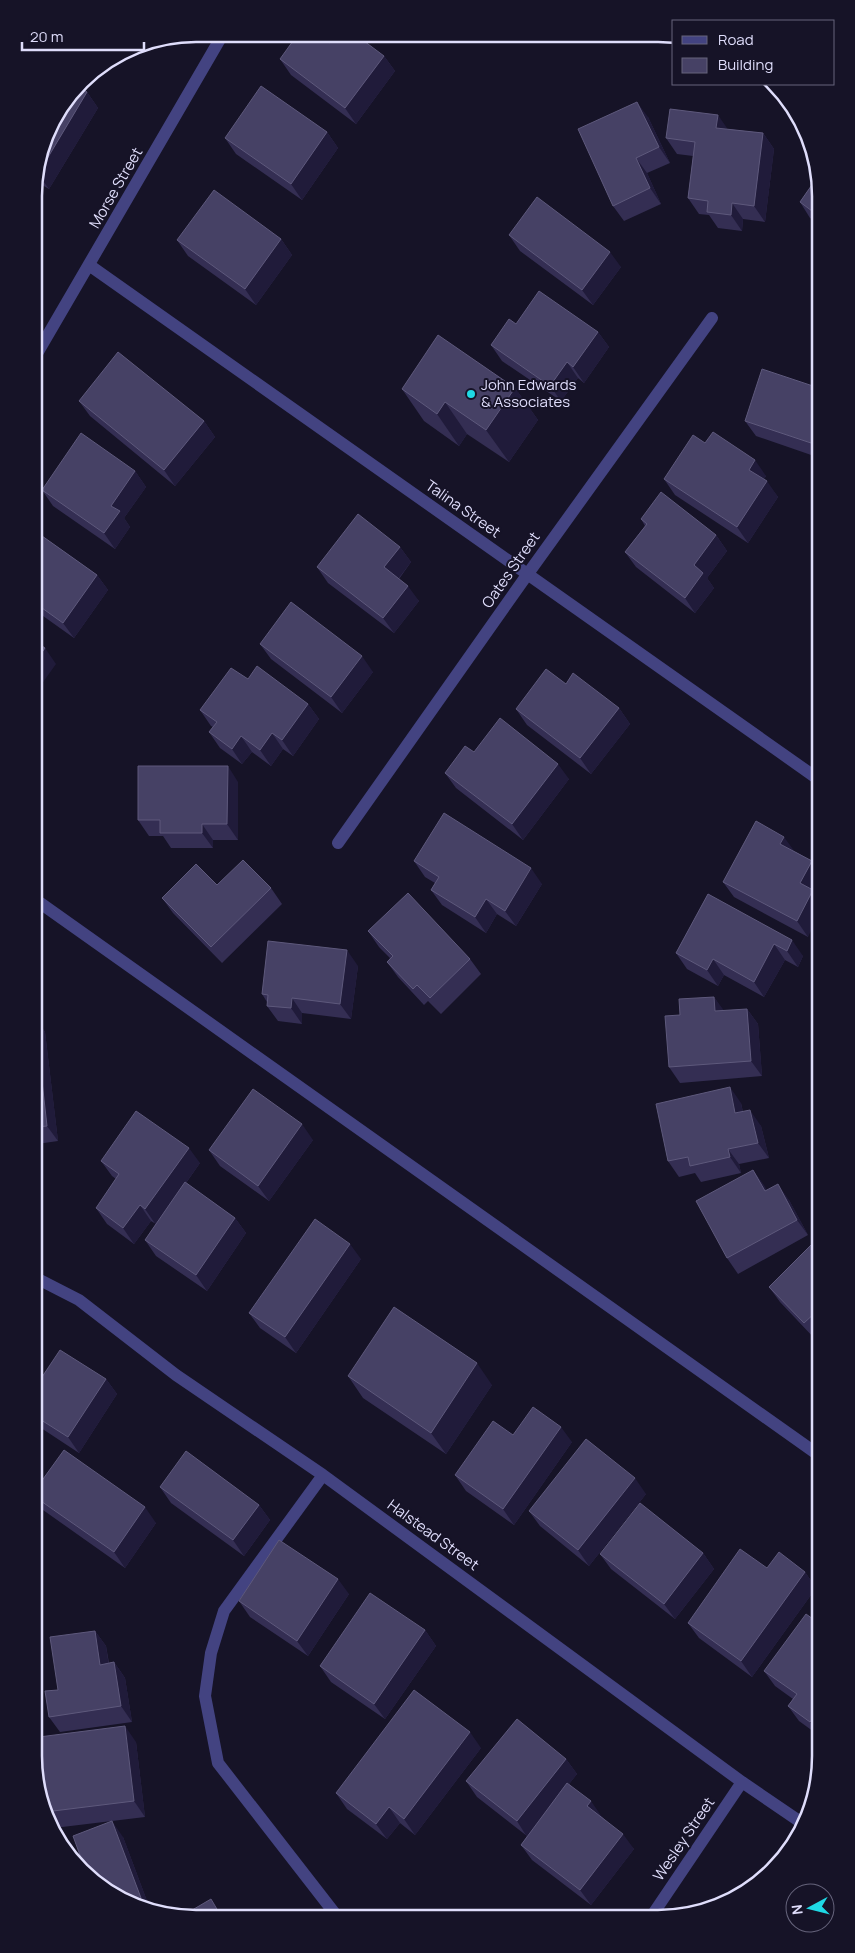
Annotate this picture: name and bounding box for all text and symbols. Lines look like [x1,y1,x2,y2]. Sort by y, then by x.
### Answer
scale bar [22,20,145,52]
legend [672,20,835,85]
text: 20 m [30,26,63,47]
text: Road [718,29,754,50]
text: Building [718,54,773,75]
street label: Morse Street [84,143,147,232]
place label: John Edwards & Associates [481,374,577,412]
marker: John Edwards & Associates [465,388,477,400]
street label: Talina Street [421,475,505,542]
street label: Oates Street [477,527,545,612]
street label: Halstead Street [383,1494,483,1575]
street label: Wesley Street [648,1793,719,1885]
north arrow [785,1883,835,1933]
text: N [787,1903,807,1916]

